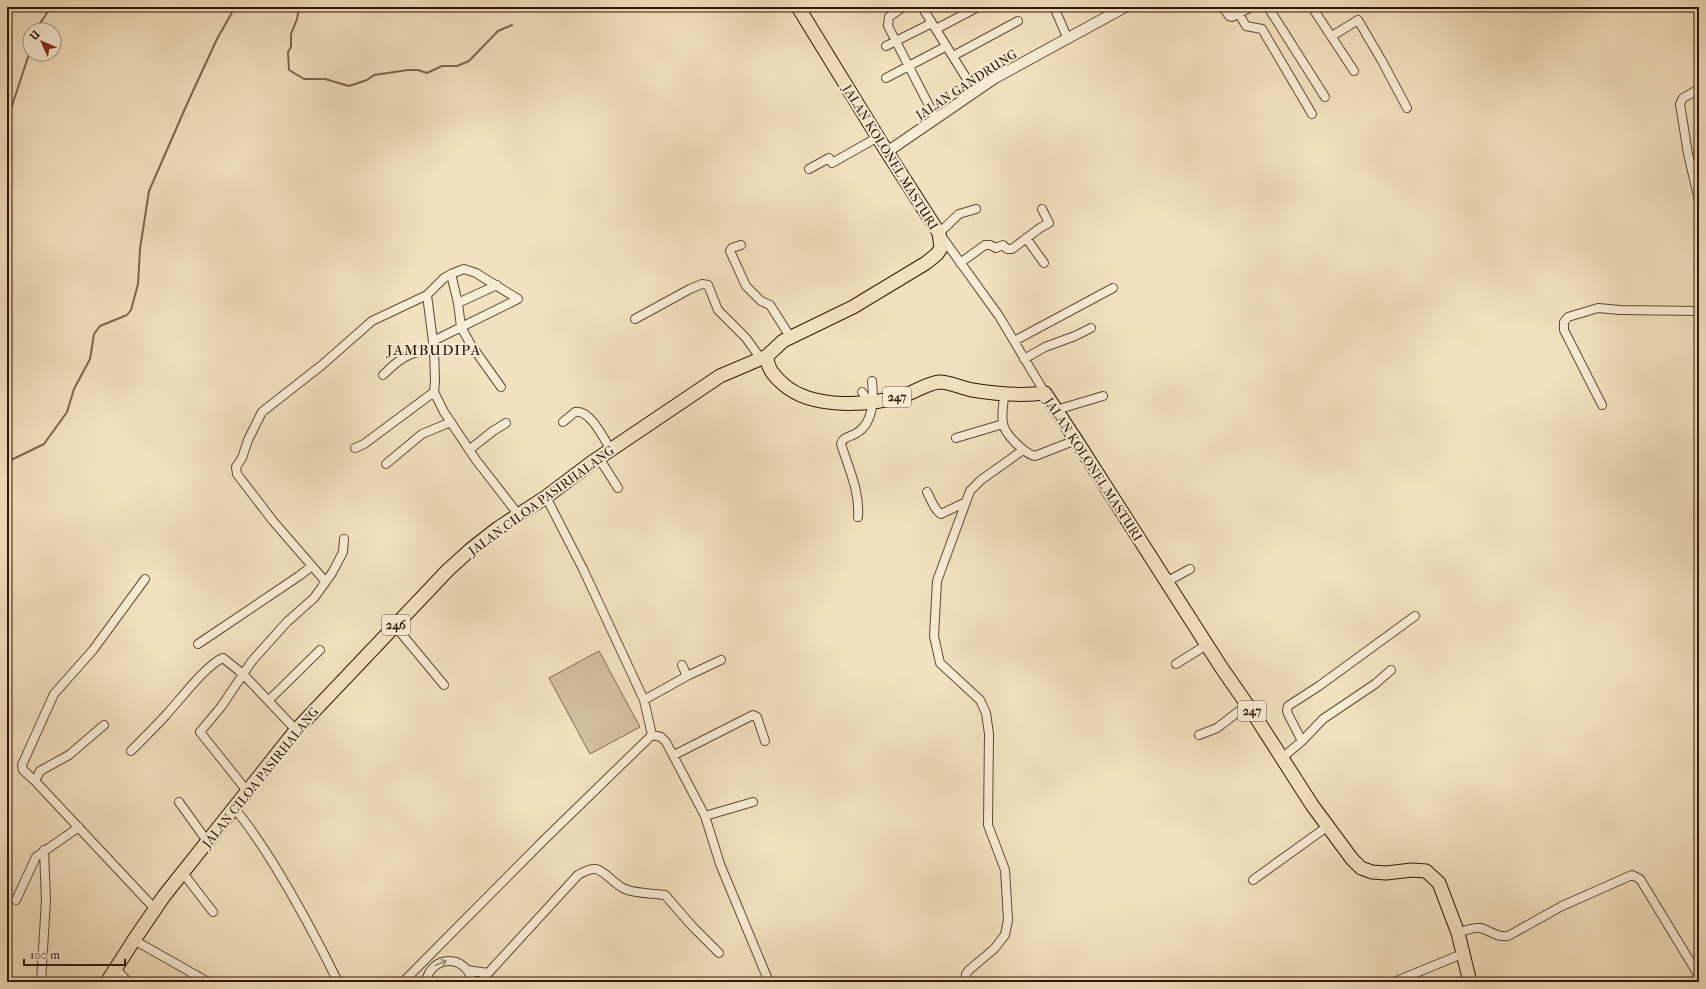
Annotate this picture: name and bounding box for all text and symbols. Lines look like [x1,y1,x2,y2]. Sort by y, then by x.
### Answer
north arrow [22,22,62,62]
text: U [27,27,43,44]
street label: JALAN GANDRUNG [912,46,1020,123]
street label: JALAN KOLONEL MASTURI [839,81,941,233]
district label: JAMBUDIPA [386,341,481,359]
road number: 247 [883,387,911,407]
street label: JALAN KOLONEL MASTURI [1041,394,1146,544]
street label: JALAN CILOA PASIRHALANG [465,442,617,559]
road number: 246 [382,615,410,635]
road number: 247 [1238,701,1266,721]
street label: JALAN CILOA PASIRHALANG [198,704,322,851]
scale bar [24,941,125,967]
text: 100 m [30,948,60,962]
one-way arrow [434,959,446,967]

